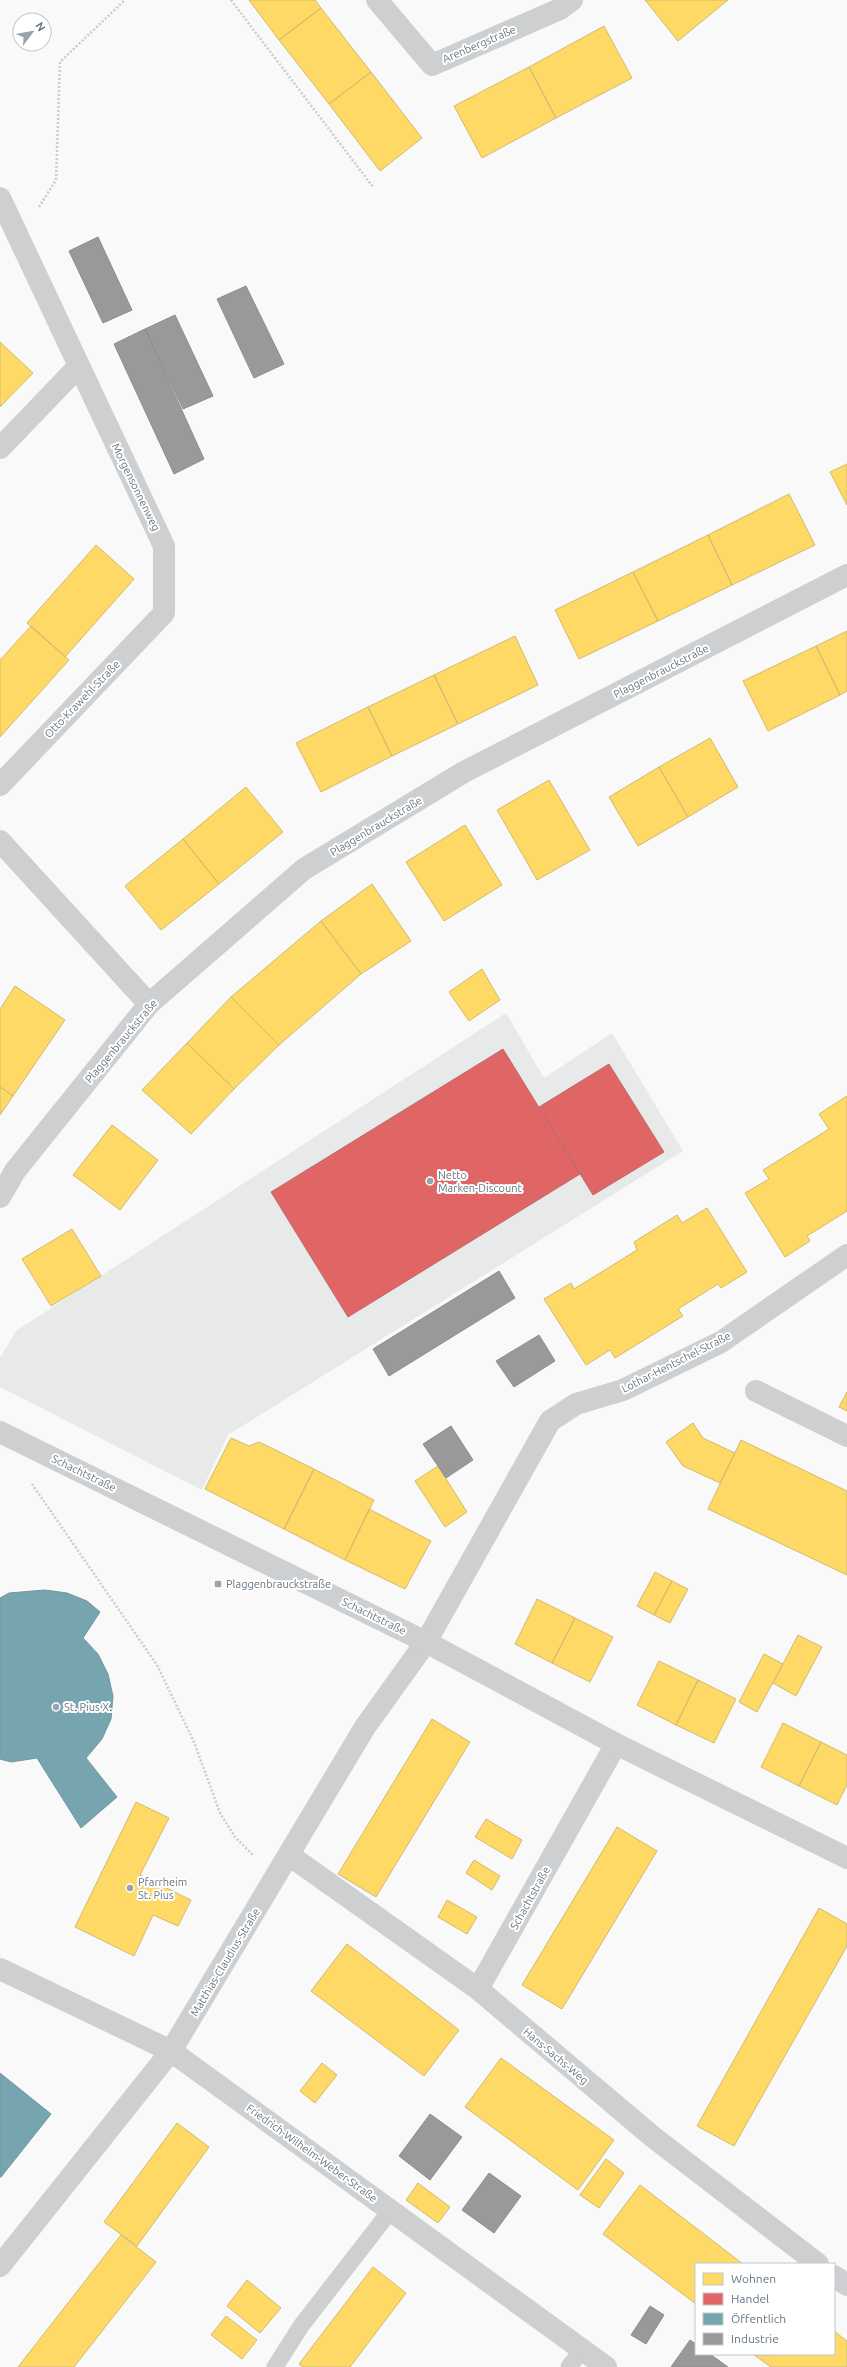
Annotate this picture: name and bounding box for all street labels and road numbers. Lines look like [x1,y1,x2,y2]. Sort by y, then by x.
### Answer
street label: Arenbergstraße [441,23,517,65]
street label: Morgensonnenweg [110,441,162,533]
street label: Plaggenbrauckstraße [612,642,710,700]
street label: Otto-Krawehl-Straße [42,658,122,740]
street label: Plaggenbrauckstraße [328,794,424,858]
street label: Plaggenbrauckstraße [83,997,159,1085]
street label: Lothar-Hentschel-Straße [620,1329,732,1395]
street label: Schachtstraße [50,1452,118,1494]
street label: Schachtstraße [340,1595,408,1637]
street label: Schachtstraße [508,1864,552,1932]
street label: Matthias-Claudius-Straße [188,1906,262,2018]
street label: Hans-Sachs-Weg [521,2025,591,2087]
street label: Friedrich-Wilhelm-Weber-Straße [244,2102,380,2204]

